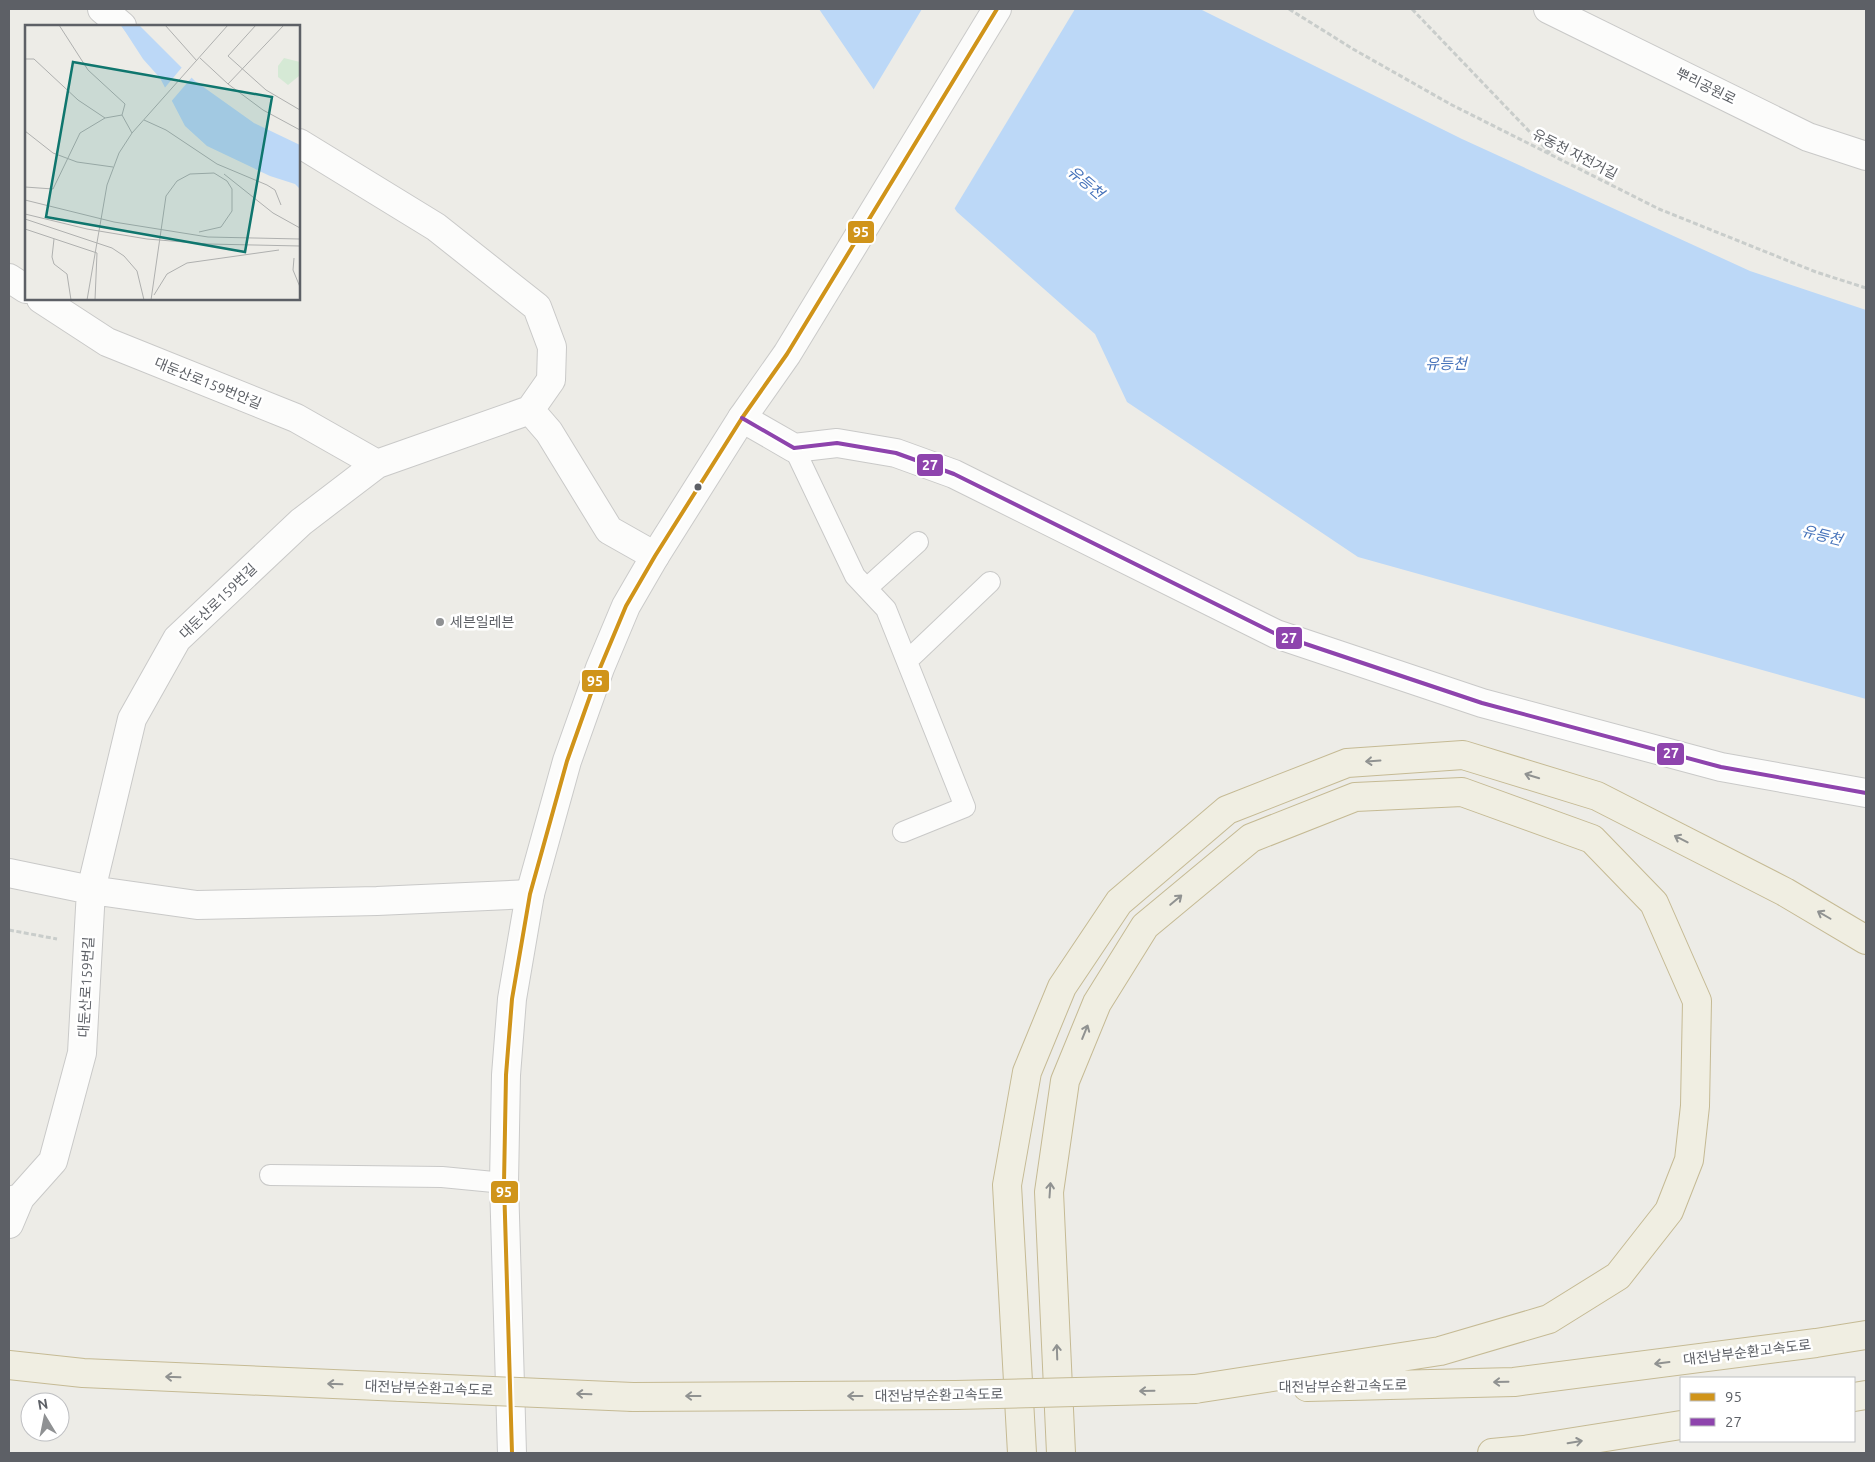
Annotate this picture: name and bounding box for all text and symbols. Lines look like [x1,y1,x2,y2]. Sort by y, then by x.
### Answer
inset map [25,25,300,300]
street label: 뿌리공원로 [1674,65,1739,107]
street label: 유동천 자전거길 [1530,126,1620,182]
water label: 유등천 [1065,162,1109,203]
line badge: 95 [847,220,875,244]
text: 95 [853,224,869,240]
street label: 대둔산로159번안길 [152,354,264,412]
water label: 유등천 [1425,355,1469,372]
line badge: 27 [916,453,944,477]
text: 27 [922,457,938,473]
unlabelled marker [693,482,703,492]
water label: 유등천 [1800,522,1846,549]
street label: 대둔산로159번길 [176,560,260,642]
place label: 세븐일레븐 [450,614,515,630]
marker: 세븐일레븐 [434,616,446,628]
line badge: 27 [1275,626,1303,650]
text: 27 [1281,630,1297,646]
line badge: 95 [581,669,610,693]
text: 95 [587,673,603,689]
line badge: 27 [1656,742,1685,766]
text: 27 [1663,745,1679,761]
one-way arrow [1365,757,1381,766]
one-way arrow [1524,770,1540,780]
one-way arrow [1674,834,1689,843]
one-way arrow [1169,895,1182,906]
one-way arrow [1818,910,1832,920]
street label: 대둔산로159번길 [75,936,97,1038]
one-way arrow [1081,1025,1090,1040]
line badge: 95 [490,1180,519,1204]
one-way arrow [1046,1182,1055,1198]
text: 95 [496,1184,512,1200]
street label: 대전남부순환고속도로 [1682,1336,1812,1368]
one-way arrow [1052,1344,1062,1360]
one-way arrow [1654,1358,1670,1368]
one-way arrow [165,1373,181,1382]
street label: 대전남부순환고속도로 [1278,1377,1408,1395]
one-way arrow [1493,1377,1509,1387]
legend [1680,1377,1855,1442]
street label: 대전남부순환고속도로 [364,1378,494,1398]
one-way arrow [327,1379,344,1389]
street label: 대전남부순환고속도로 [874,1386,1004,1404]
one-way arrow [1139,1386,1155,1395]
text: 95 [1725,1388,1742,1405]
one-way arrow [577,1390,593,1399]
one-way arrow [685,1391,701,1401]
one-way arrow [847,1391,864,1401]
north arrow [20,1392,70,1442]
text: N [36,1395,49,1413]
text: 27 [1725,1413,1742,1430]
one-way arrow [1566,1437,1582,1447]

